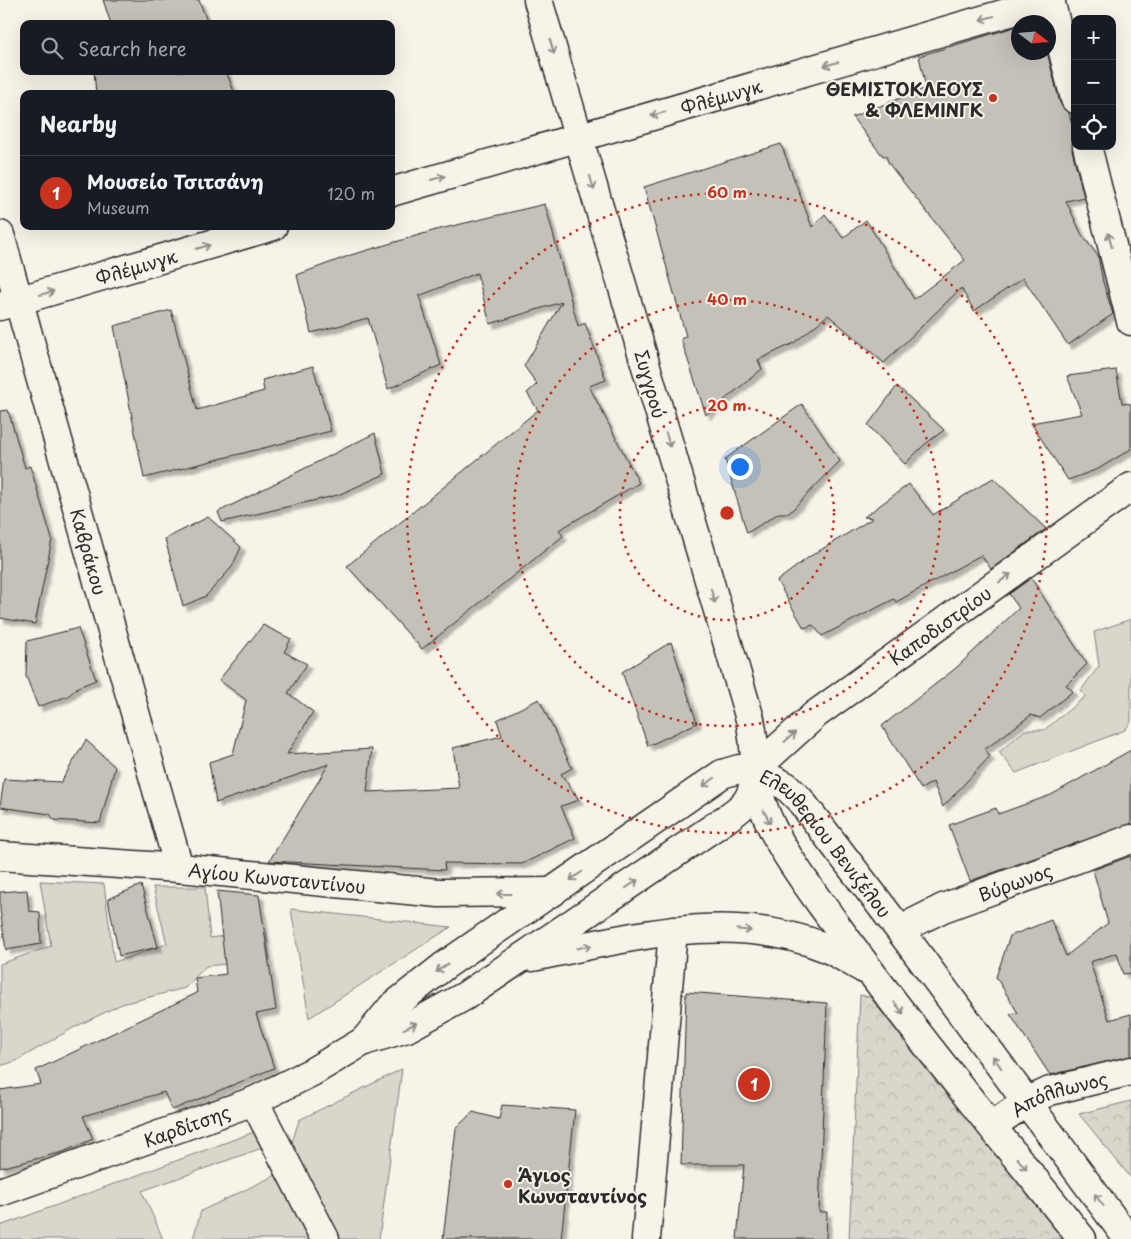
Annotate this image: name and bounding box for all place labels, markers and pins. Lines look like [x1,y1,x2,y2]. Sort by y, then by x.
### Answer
place label: ΘΕΜΙΣΤΟΚΛΕΟΥΣ & ΦΛΕΜΙΝΓΚ [826,75,983,123]
marker: ΘΕΜΙΣΤΟΚΛΕΟΥΣ & ΦΛΕΜΙΝΓΚ [987,92,999,104]
centre of rings [718,504,736,522]
pin: 1 [738,1065,770,1103]
place label: Άγιος Κωνσταντίνος [518,1161,647,1209]
marker: Άγιος Κωνσταντίνος [502,1178,514,1190]

